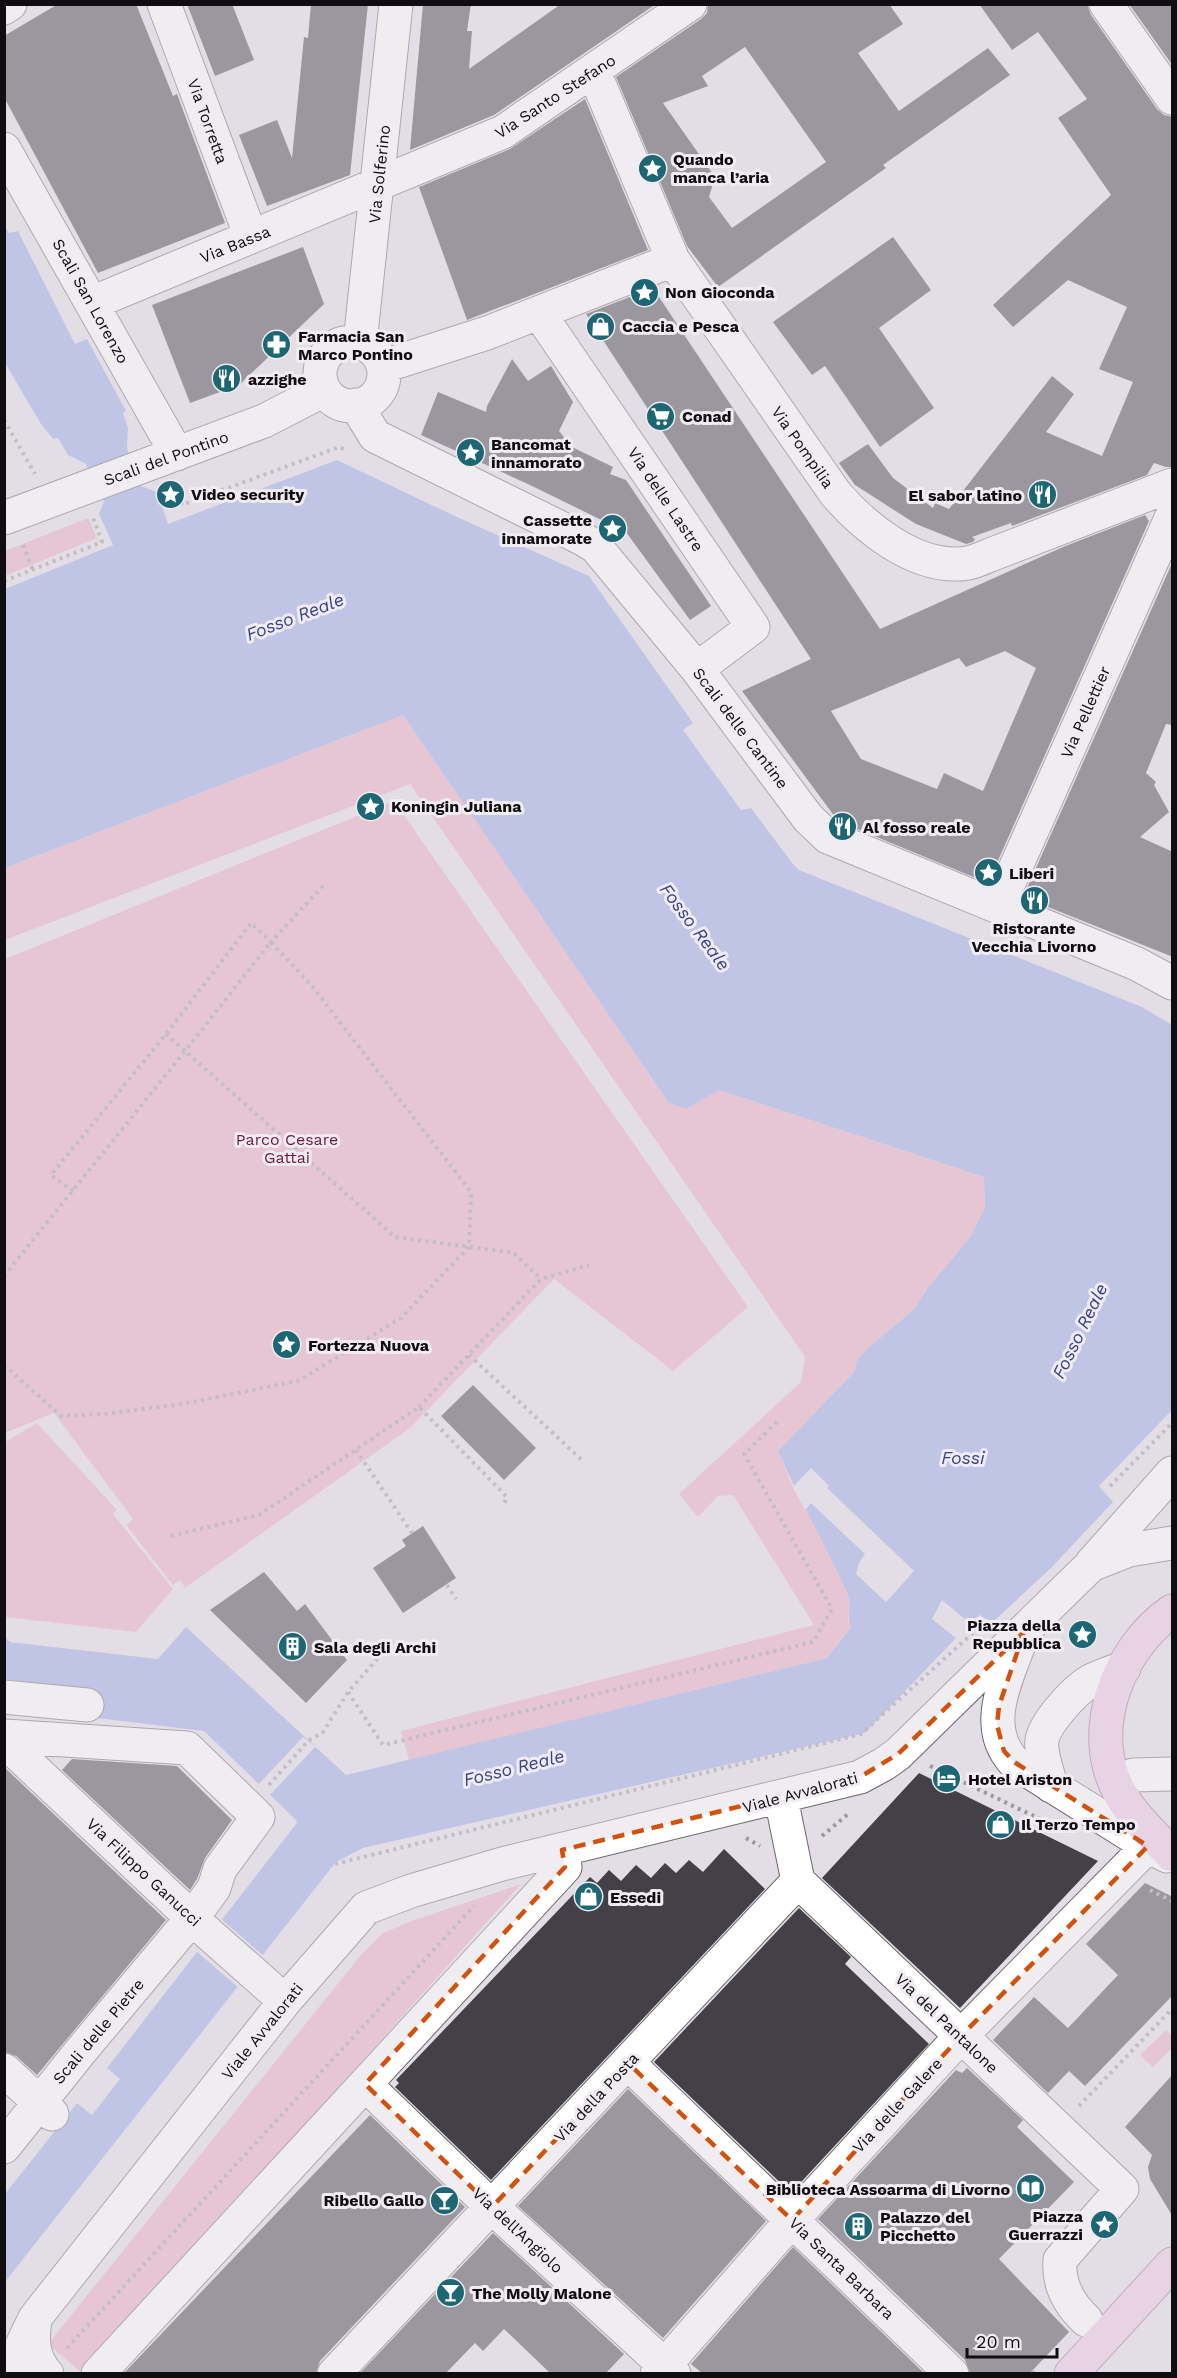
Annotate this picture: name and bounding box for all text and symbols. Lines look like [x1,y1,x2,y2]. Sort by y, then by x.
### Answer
street label: Via Santo Stefano [491,50,619,142]
street label: Via Torretta [183,76,232,166]
street label: Via Solferino [365,124,394,224]
place label: Quando manca l’aria [673,150,770,187]
place icon: Quando manca l’aria [636,152,668,184]
street label: Via Bassa [197,222,273,267]
street label: Scali San Lorenzo [48,236,133,367]
place icon: Non Gioconda [628,276,660,308]
place label: Non Gioconda [665,283,775,302]
shop icon: Caccia e Pesca [585,310,617,342]
place label: Caccia e Pesca [622,317,740,336]
place label: Farmacia San Marco Pontino [298,327,413,364]
pharmacy icon: Farmacia San Marco Pontino [261,329,293,361]
restaurant icon: azzighe [211,363,243,395]
place label: azzighe [248,370,307,389]
supermarket icon: Conad [645,400,677,432]
street label: Via Pompilia [767,403,838,492]
place label: Conad [682,407,732,426]
street label: Scali del Pontino [101,427,231,490]
place label: Bancomat innamorato [491,435,582,472]
place icon: Bancomat innamorato [454,437,486,469]
street label: Via delle Lastre [624,443,708,555]
place icon: Video security [154,478,186,510]
restaurant icon: El sabor latino [1027,479,1059,511]
place label: Video security [191,485,305,504]
place label: El sabor latino [908,486,1022,505]
place label: Cassette innamorate [502,511,592,548]
place icon: Cassette innamorate [597,513,629,545]
water label: Fosso Reale [243,588,347,645]
street label: Via Pellettier [1057,663,1114,761]
street label: Scali delle Cantine [689,664,792,793]
place icon: Koningin Juliana [354,790,386,822]
place label: Koningin Juliana [391,797,522,816]
restaurant icon: Al fosso reale [826,811,858,843]
place label: Al fosso reale [863,818,970,837]
place icon: Liberi [972,857,1004,889]
place label: Liberi [1009,864,1054,883]
water label: Fosso Reale [656,879,735,974]
restaurant icon: Ristorante Vecchia Livorno [1018,884,1050,916]
place label: Ristorante Vecchia Livorno [972,919,1097,956]
park label: Parco Cesare Gattai [236,1130,338,1167]
water label: Fosso Reale [1047,1280,1112,1382]
place icon: Fortezza Nuova [271,1329,303,1361]
place label: Fortezza Nuova [308,1336,430,1355]
water label: Fossi [941,1447,986,1468]
place label: Piazza della Repubblica [967,1616,1062,1653]
place icon: Piazza della Repubblica [1066,1618,1098,1650]
building icon: Sala degli Archi [277,1631,309,1663]
place label: Sala degli Archi [314,1638,436,1657]
water label: Fosso Reale [461,1745,567,1790]
hotel icon: Hotel Ariston [931,1763,963,1795]
street label: Viale Avvalorati [740,1768,860,1817]
place label: Hotel Ariston [968,1770,1072,1789]
shop icon: Il Terzo Tempo [984,1808,1016,1840]
street label: Via Filippo Ganucci [82,1814,205,1930]
place label: Il Terzo Tempo [1021,1815,1136,1834]
shop icon: Essedi [573,1881,605,1913]
place label: Essedi [610,1888,661,1907]
street label: Via del Pantalone [891,1969,1002,2077]
street label: Scali delle Pietre [49,1975,148,2088]
street label: Viale Avvalorati [218,1979,307,2083]
street label: Via della Posta [550,2049,643,2146]
street label: Via delle Galere [849,2054,946,2157]
library icon: Biblioteca Assoarma di Livorno [1015,2173,1047,2205]
place label: Biblioteca Assoarma di Livorno [766,2180,1010,2199]
bar icon: Ribello Gallo [429,2184,461,2216]
street label: Via dell'Angiolo [468,2184,567,2277]
place label: Ribello Gallo [324,2191,424,2210]
place label: Piazza Guerrazzi [1008,2207,1084,2244]
place label: Palazzo del Picchetto [880,2208,970,2245]
place icon: Piazza Guerrazzi [1088,2209,1120,2241]
building icon: Palazzo del Picchetto [843,2210,875,2242]
street label: Via Santa Barbara [785,2213,898,2323]
bar icon: The Molly Malone [435,2277,467,2309]
place label: The Molly Malone [472,2284,611,2303]
scale bar [967,2321,1057,2359]
text: 20 m [976,2331,1021,2352]

